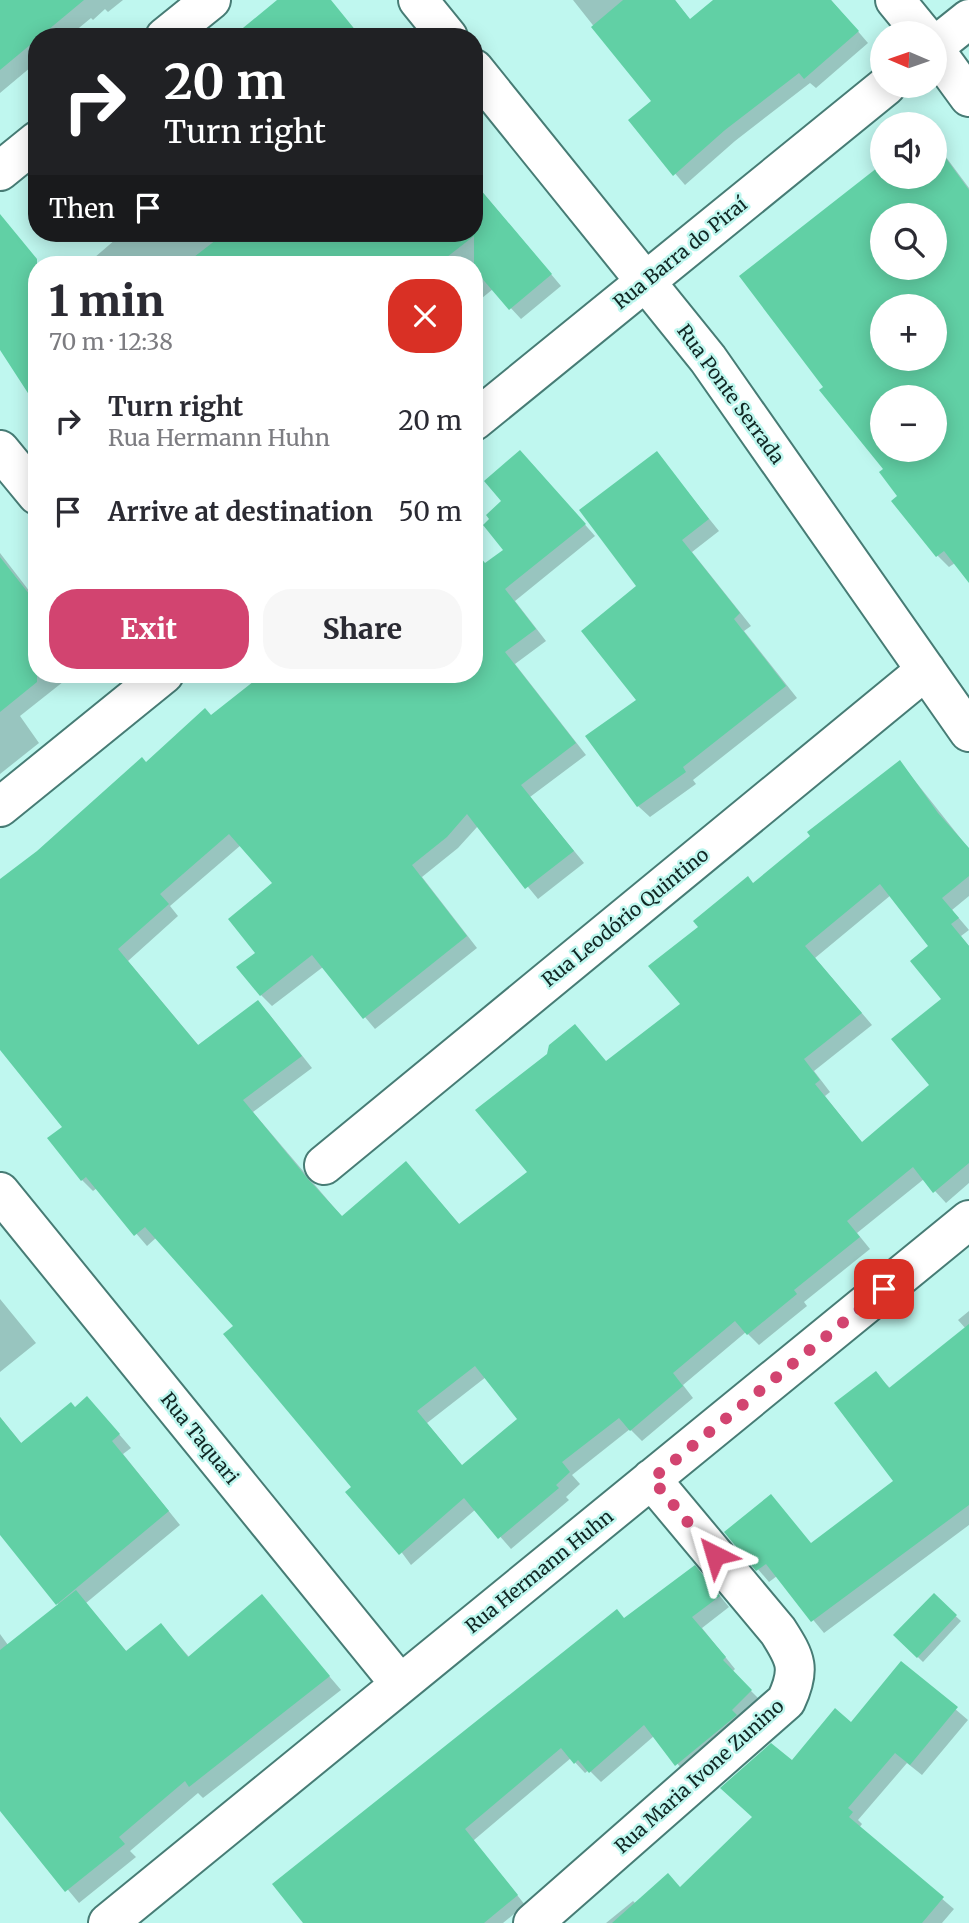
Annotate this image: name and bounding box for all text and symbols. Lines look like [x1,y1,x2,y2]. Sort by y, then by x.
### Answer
north arrow [870,21,947,98]
map controls [870,21,947,462]
text: 20 m [164,51,285,112]
icon: right [49,56,140,147]
text: Turn right [164,112,326,152]
button: sound [870,112,947,189]
icon: arrive [129,189,167,227]
street label: Rua Barra do Piraí [608,191,752,314]
text: Then [49,192,115,225]
button: search [870,203,947,280]
text: 1 min [49,275,164,327]
button: close [388,279,462,353]
button: + [870,294,947,371]
street label: Rua Ponte Serrada [672,319,790,469]
text: 70 m · 12:38 [49,327,173,356]
button: − [870,385,947,462]
text: Turn right [108,390,243,423]
icon: right [49,402,87,440]
text: 20 m [398,404,462,437]
text: Rua Hermann Huhn [108,423,330,452]
icon: arrive [49,493,87,531]
text: Arrive at destination [108,495,373,528]
text: 50 m [398,495,462,528]
button: Exit [49,589,249,669]
button: Share [263,589,462,669]
street label: Rua Leodório Quintino [537,842,713,992]
pin [854,1259,914,1319]
icon: arrive [865,1270,903,1308]
street label: Rua Taquari [156,1387,244,1489]
street label: Rua Hermann Huhn [460,1504,618,1638]
position arrow [678,1518,752,1592]
street label: Rua Maria Ivone Zunino [609,1694,789,1858]

